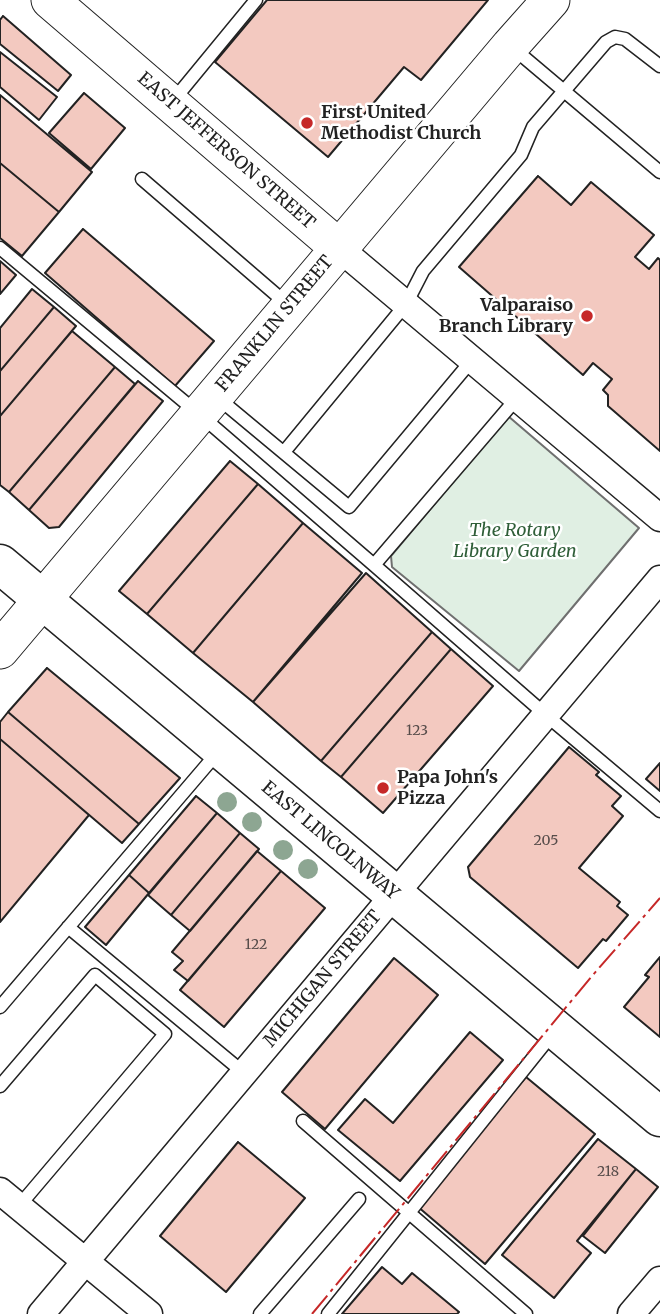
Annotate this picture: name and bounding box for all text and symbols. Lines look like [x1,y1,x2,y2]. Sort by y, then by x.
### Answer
street label: EAST JEFFERSON STREET [133,68,319,234]
place label: First United Methodist Church [321,102,481,144]
marker: First United Methodist Church [299,115,315,131]
street label: FRANKLIN STREET [212,252,338,396]
place label: Valparaiso Branch Library [439,295,573,338]
marker: Valparaiso Branch Library [579,308,595,324]
park label: The Rotary Library Garden [453,520,577,562]
house number: 123 [406,723,428,739]
place label: Papa John's Pizza [397,767,498,810]
street label: EAST LINCOLNWAY [257,777,403,905]
marker: Papa John's Pizza [375,780,391,796]
house number: 205 [534,833,558,849]
street label: MICHIGAN STREET [260,906,386,1052]
house number: 122 [245,937,267,953]
house number: 218 [597,1164,619,1180]

